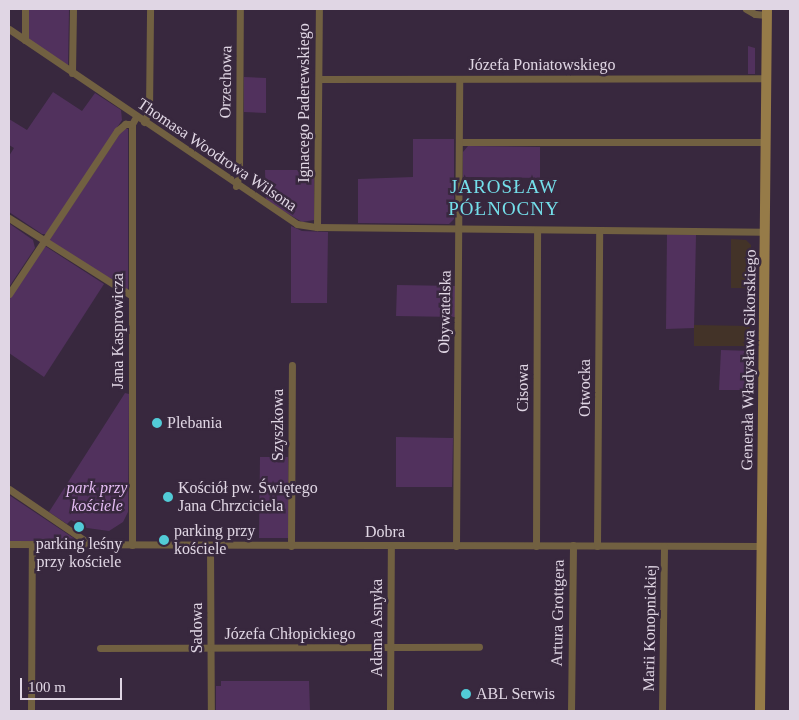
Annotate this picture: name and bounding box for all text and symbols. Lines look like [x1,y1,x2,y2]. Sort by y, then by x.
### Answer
street label: Ignacego Paderewskiego [294,23,314,183]
street label: Orzechowa [216,45,236,119]
street label: Józefa Poniatowskiego [468,55,616,75]
street label: Thomasa Woodrowa Wilsona [133,94,301,216]
district label: JAROSŁAW PÓŁNOCNY [447,176,561,220]
street label: Generała Władysława Sikorskiego [737,249,761,471]
street label: Obywatelska [435,270,455,354]
street label: Jana Kasprowicza [108,273,128,389]
street label: Otwocka [575,359,595,417]
street label: Cisowa [513,364,533,412]
street label: Szyszkowa [268,389,288,461]
place label: Plebania [167,413,222,433]
marker: Plebania [151,417,163,429]
park label: park przy kościele [67,478,127,516]
place label: Kościół pw. Świętego Jana Chrzciciela [178,478,318,516]
marker: Kościół pw. Świętego Jana Chrzciciela [162,491,174,503]
marker: parking leśny przy kościele [73,521,85,533]
place label: parking przy kościele [174,521,255,559]
street label: Dobra [365,522,405,542]
place label: parking leśny przy kościele [36,534,122,572]
marker: parking przy kościele [158,534,170,546]
street label: Artura Grottgera [547,559,569,667]
street label: Marii Konopnickiej [639,565,661,691]
street label: Adama Asnyka [367,578,387,678]
street label: Sadowa [187,603,207,653]
street label: Józefa Chłopickiego [224,624,356,644]
scale bar [22,668,125,700]
text: 100 m [28,679,66,695]
place label: ABL Serwis [476,684,556,704]
marker: ABL Serwis [460,688,472,700]

